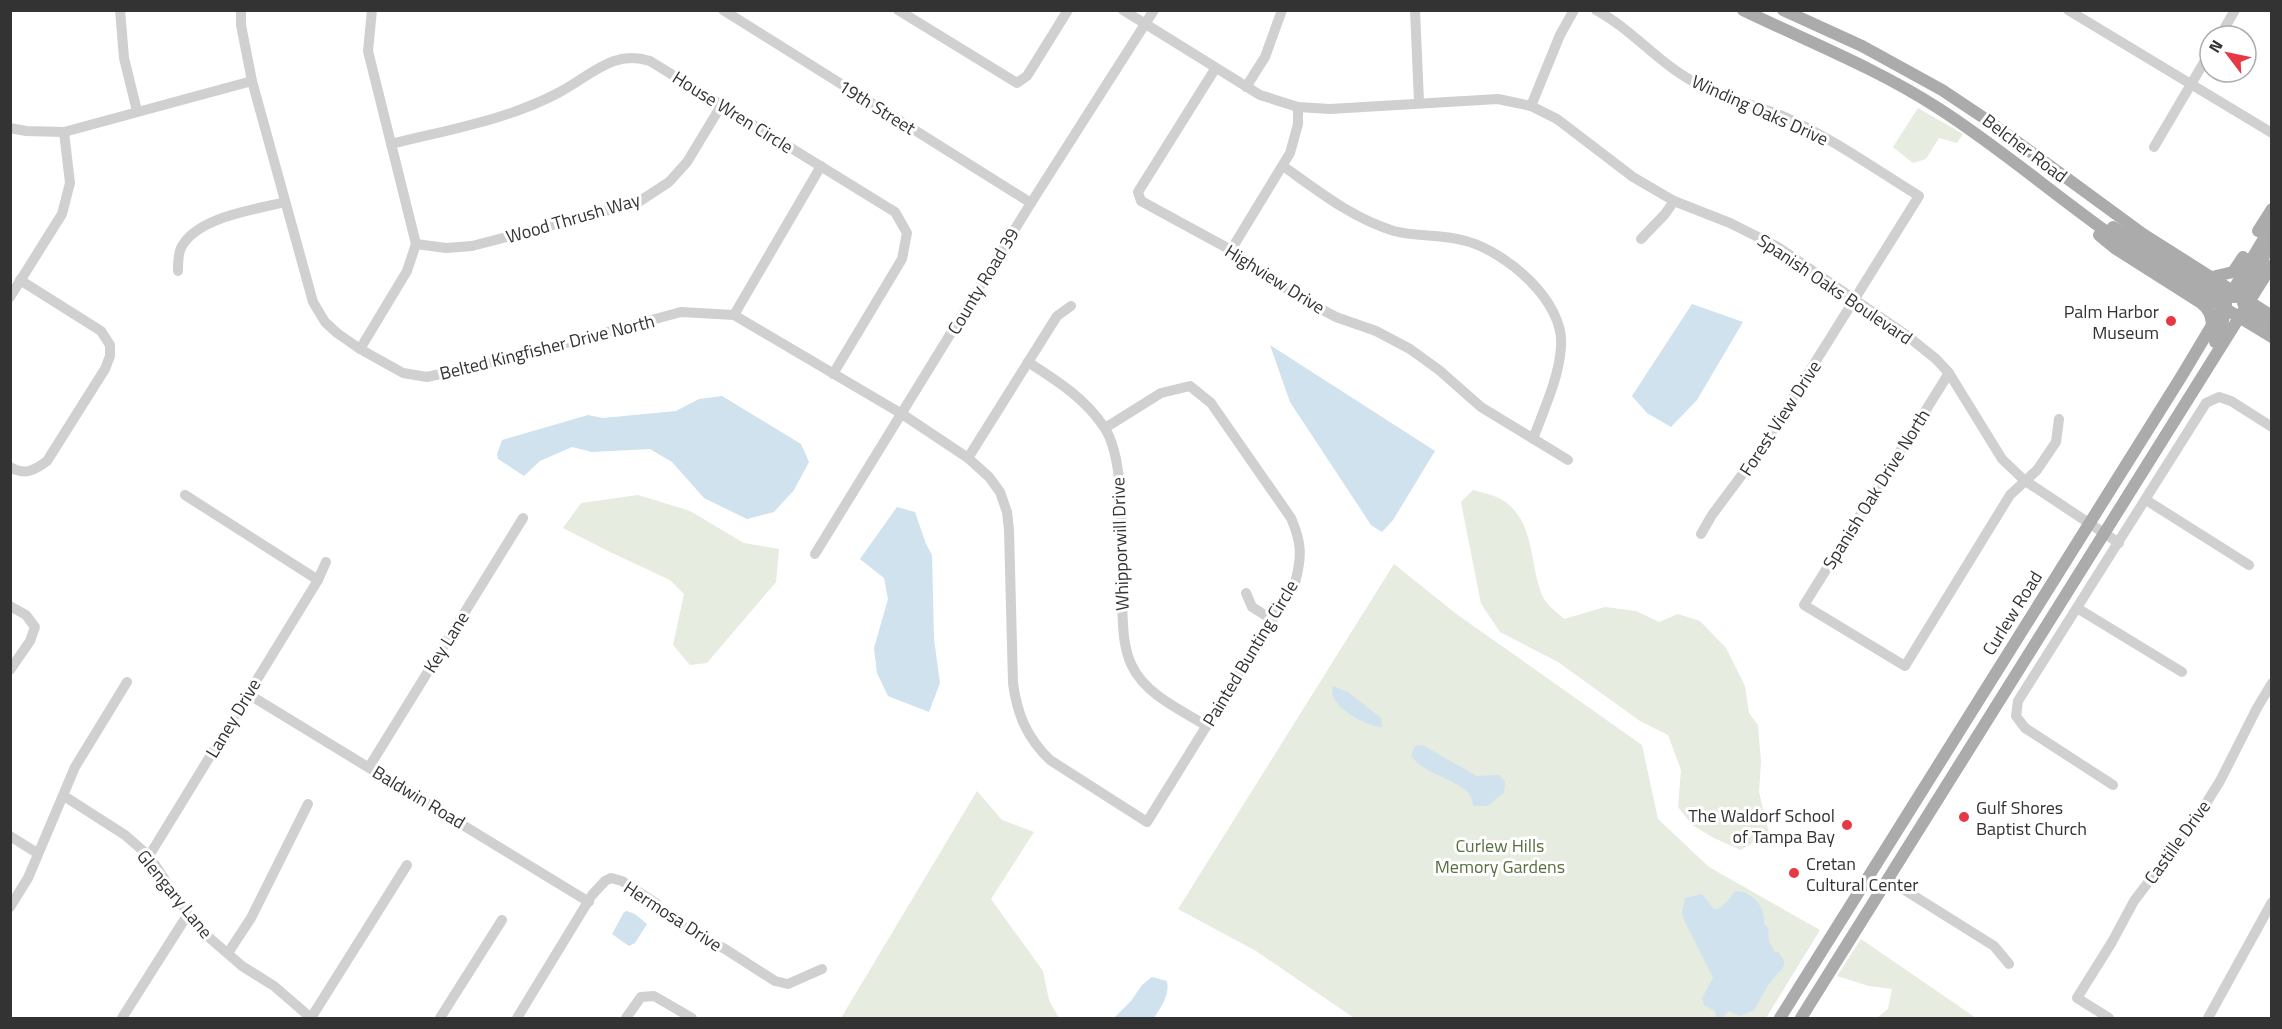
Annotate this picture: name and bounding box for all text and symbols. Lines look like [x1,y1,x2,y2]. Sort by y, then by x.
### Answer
north arrow [2198,24,2258,84]
text: N [2202,35,2228,57]
street label: House Wren Circle [667,64,799,160]
street label: Winding Oaks Drive [1687,68,1833,152]
street label: 19th Street [833,73,921,142]
street label: Belcher Road [1977,107,2073,189]
street label: Wood Thrush Way [503,186,643,250]
street label: County Road 39 [940,222,1026,340]
street label: Spanish Oaks Boulevard [1752,227,1918,351]
street label: Highview Drive [1220,237,1330,321]
place label: Palm Harbor Museum [2064,298,2159,346]
street label: Belted Kingfisher Drive North [437,307,657,387]
marker: Palm Harbor Museum [2164,314,2178,328]
street label: Forest View Drive [1732,355,1828,481]
street label: Spanish Oak Drive North [1816,404,1936,574]
street label: Whipporwill Drive [1104,477,1136,611]
street label: Curlew Road [1975,565,2049,661]
street label: Painted Bunting Circle [1196,575,1304,731]
street label: Key Lane [417,606,475,678]
street label: Laney Drive [199,673,267,763]
street label: Baldwin Road [367,759,471,835]
place label: Gulf Shores Baptist Church [1976,794,2087,842]
street label: Castille Drive [2137,794,2217,890]
place label: The Waldorf School of Tampa Bay [1688,802,1835,850]
marker: Gulf Shores Baptist Church [1957,810,1971,824]
marker: The Waldorf School of Tampa Bay [1840,818,1854,832]
park label: Curlew Hills Memory Gardens [1435,832,1565,880]
street label: Glengary Lane [131,844,219,944]
place label: Cretan Cultural Center [1806,850,1919,898]
marker: Cretan Cultural Center [1787,866,1801,880]
street label: Hermosa Drive [618,874,728,958]

